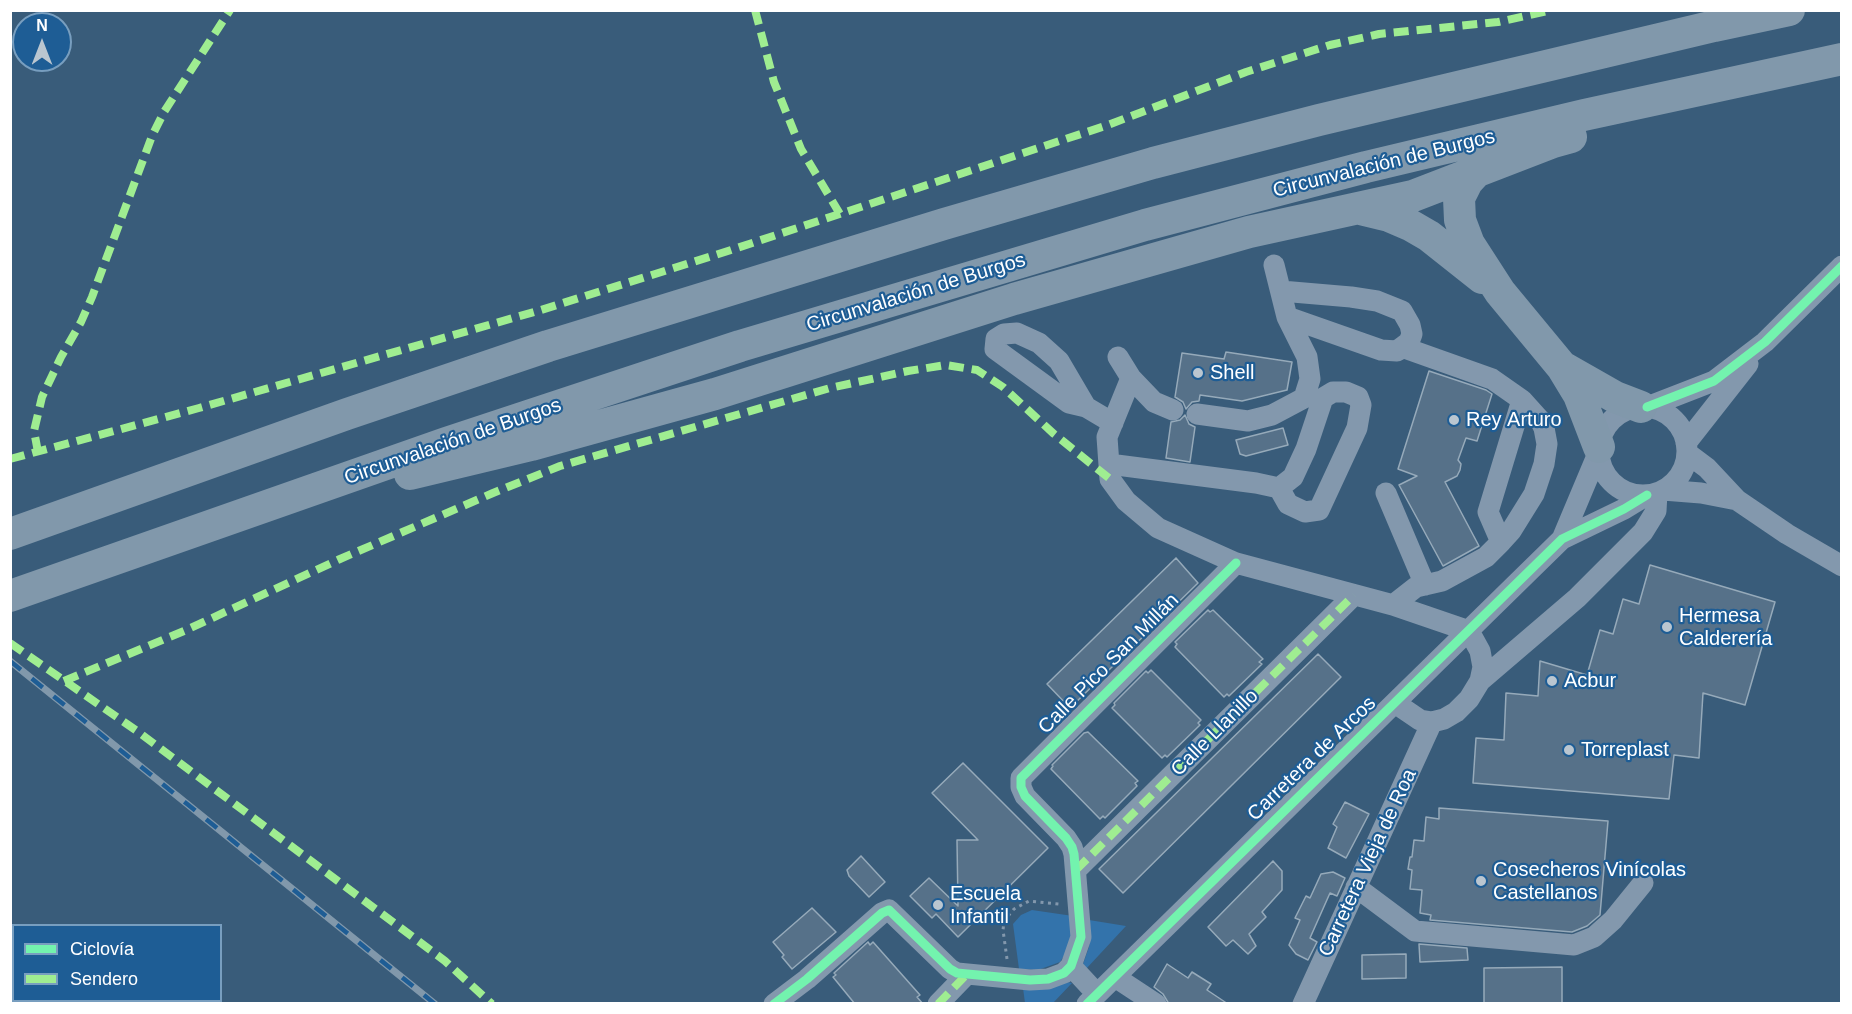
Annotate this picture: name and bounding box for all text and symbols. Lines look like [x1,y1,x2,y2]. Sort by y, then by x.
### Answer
north arrow [12,12,72,72]
text: N [36,17,48,34]
street label: Circunvalación de Burgos [1271,125,1497,203]
street label: Circunvalación de Burgos [804,248,1028,338]
place label: Shell [1210,361,1254,385]
marker: Shell [1191,366,1205,380]
street label: Circunvalación de Burgos [341,394,565,490]
place label: Rey Arturo [1466,408,1562,432]
marker: Rey Arturo [1447,413,1461,427]
street label: Calle Pico San Millán [1034,589,1184,739]
place label: Hermesa Calderería [1679,604,1772,651]
marker: Hermesa Calderería [1660,620,1674,634]
place label: Acbur [1564,669,1616,693]
marker: Acbur [1545,674,1559,688]
street label: Calle Llanillo [1166,684,1264,782]
street label: Carretera de Arcos [1243,692,1381,826]
place label: Torreplast [1581,738,1669,762]
marker: Torreplast [1562,743,1576,757]
street label: Carretera Vieja de Roa [1314,765,1422,961]
place label: Cosecheros Vinícolas Castellanos [1493,858,1686,905]
marker: Cosecheros Vinícolas Castellanos [1474,874,1488,888]
place label: Escuela Infantil [950,882,1021,929]
marker: Escuela Infantil [931,898,945,912]
legend [12,924,222,1002]
text: Ciclovía [70,939,134,959]
text: Sendero [70,969,138,989]

